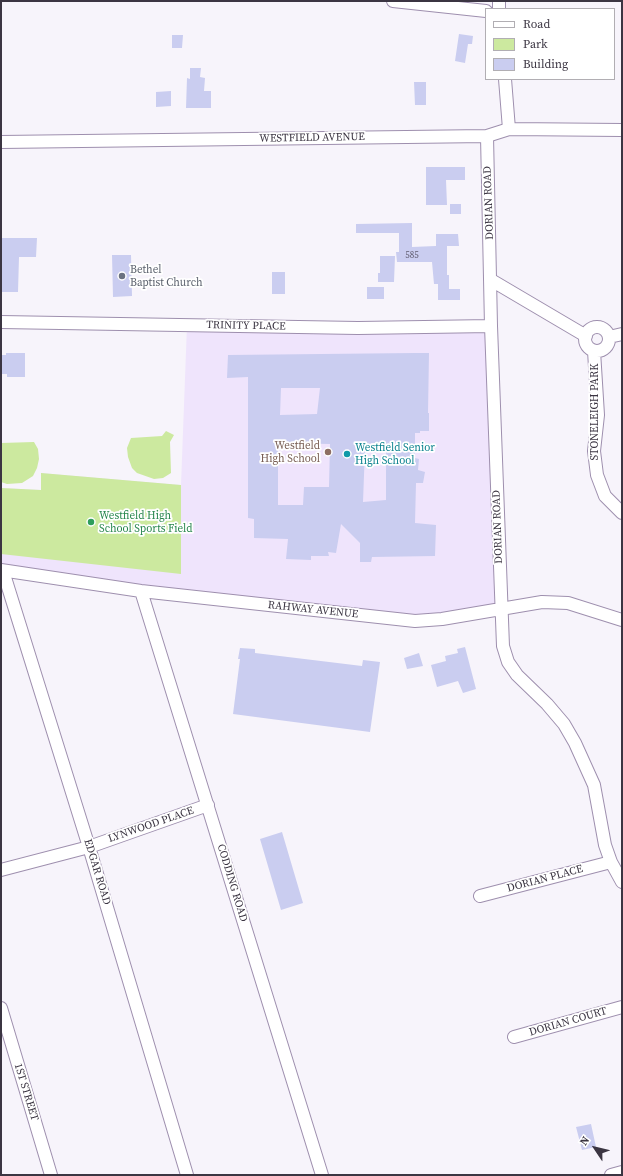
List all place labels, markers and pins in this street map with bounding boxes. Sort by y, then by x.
place label: Bethel Baptist Church [130,263,203,289]
marker: Bethel Baptist Church [117,271,127,281]
place label: Westfield High School [261,439,320,465]
place label: Westfield Senior High School [355,441,435,467]
marker: Westfield High School [323,447,333,457]
marker: Westfield Senior High School [342,449,352,459]
place label: Westfield High School Sports Field [99,509,193,535]
marker: Westfield High School Sports Field [86,517,96,527]

